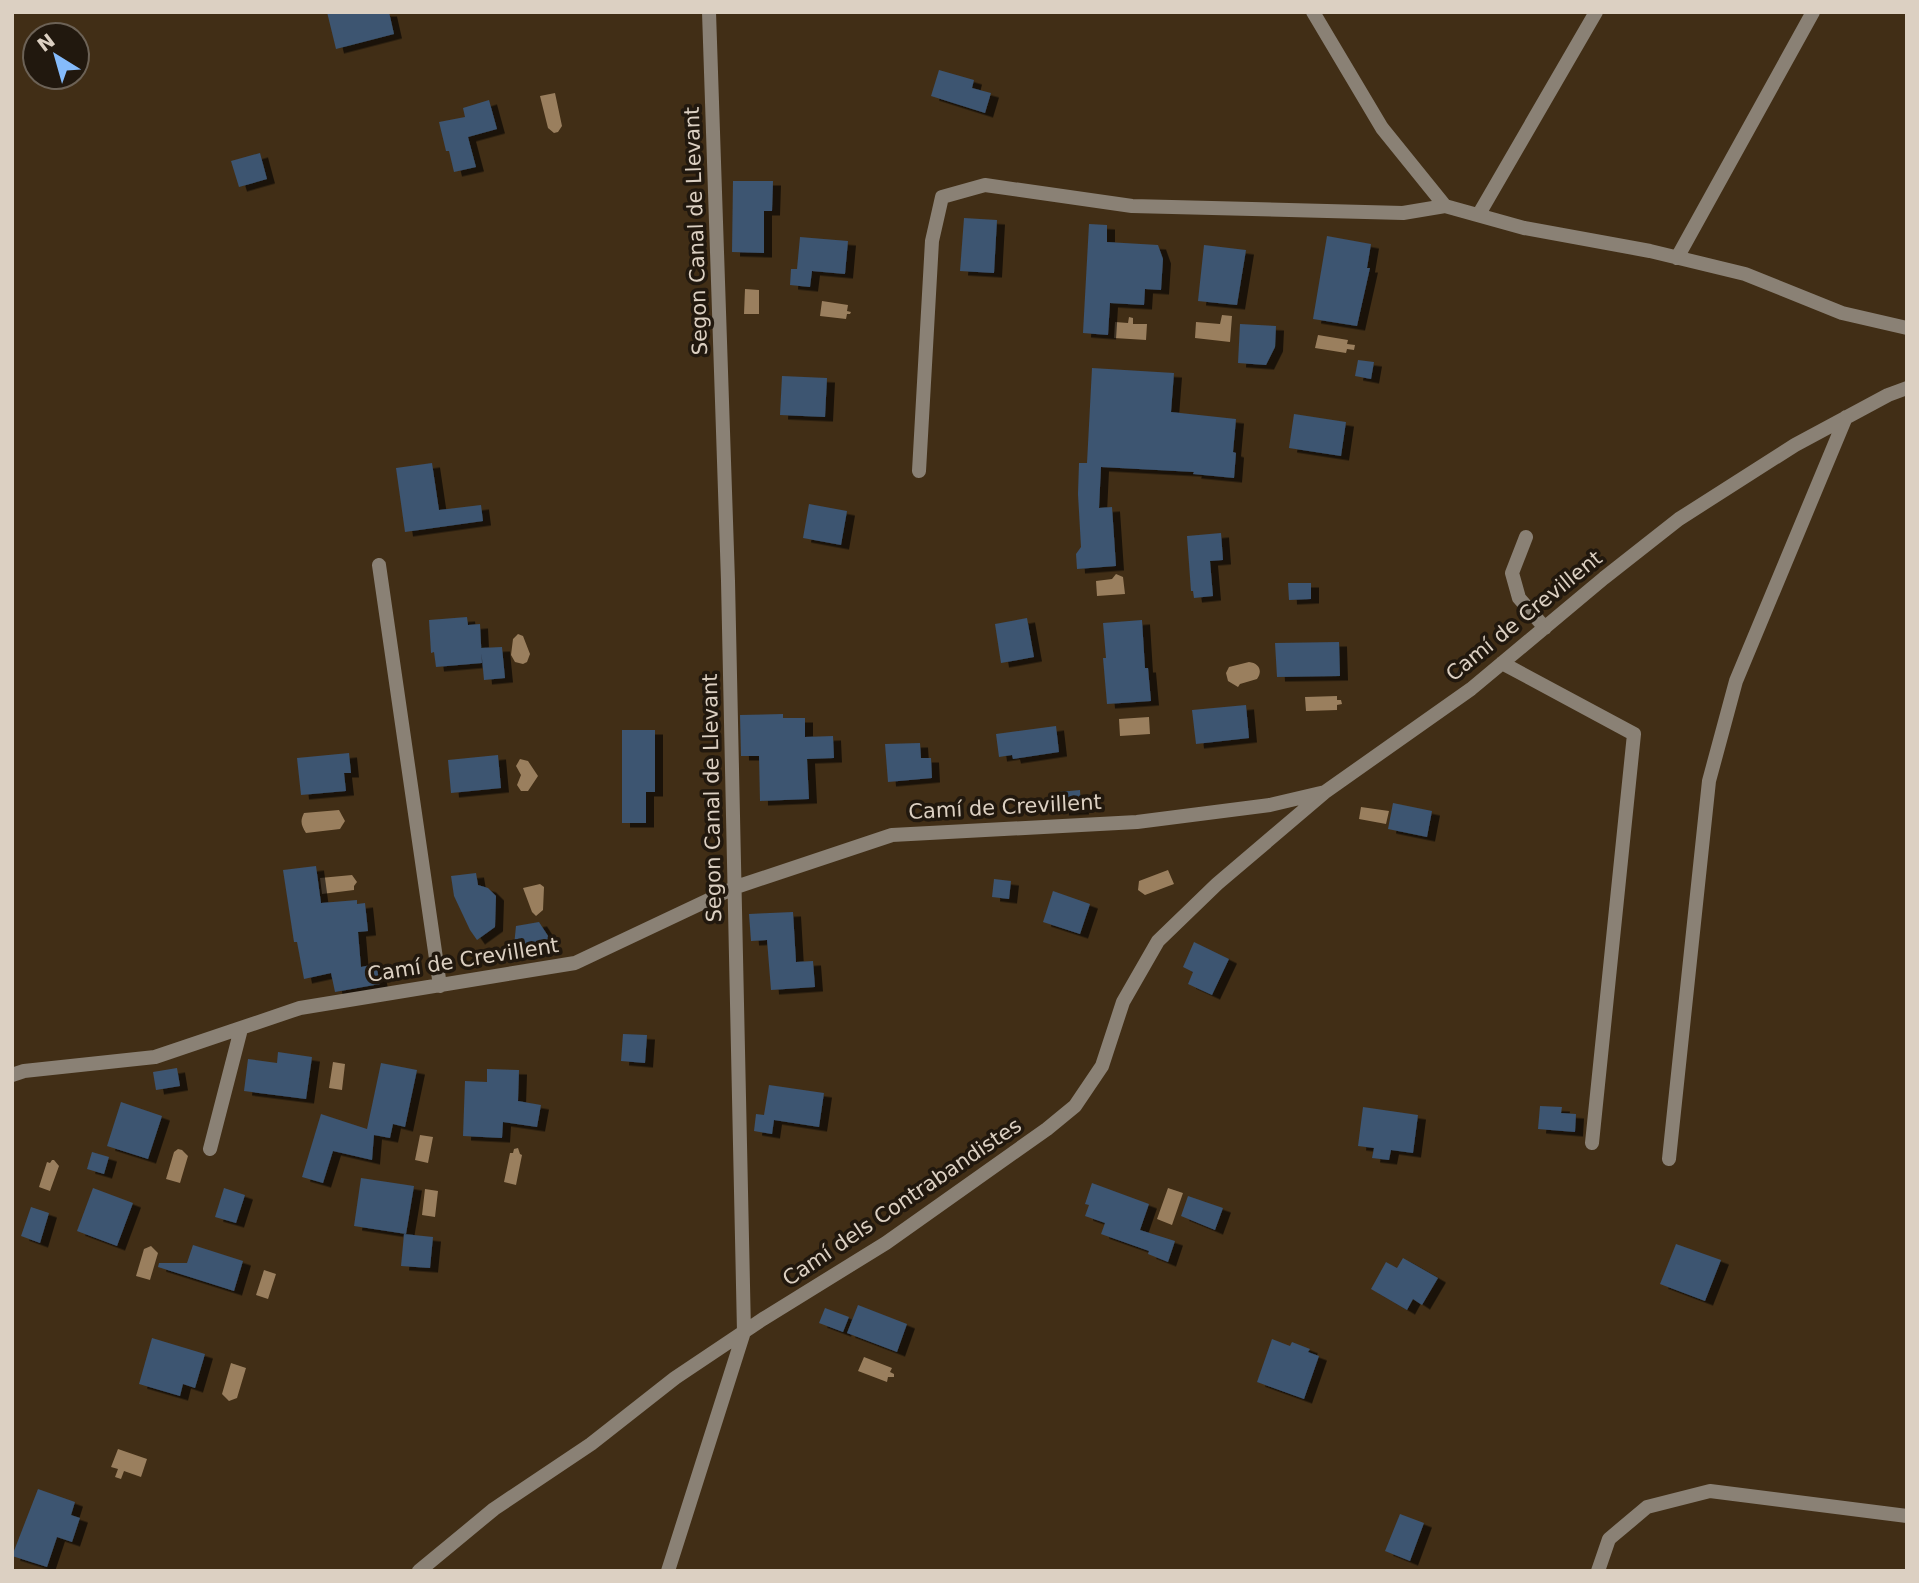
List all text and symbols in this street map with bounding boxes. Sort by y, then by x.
north arrow [21,21,91,91]
text: N [33,29,59,56]
street label: Segon Canal de Llevant [680,106,712,356]
street label: Camí de Crevillent [1441,546,1607,686]
street label: Segon Canal de Llevant [698,673,726,923]
street label: Camí de Crevillent [908,790,1102,824]
street label: Camí de Crevillent [366,933,560,987]
street label: Camí dels Contrabandistes [778,1113,1026,1291]

